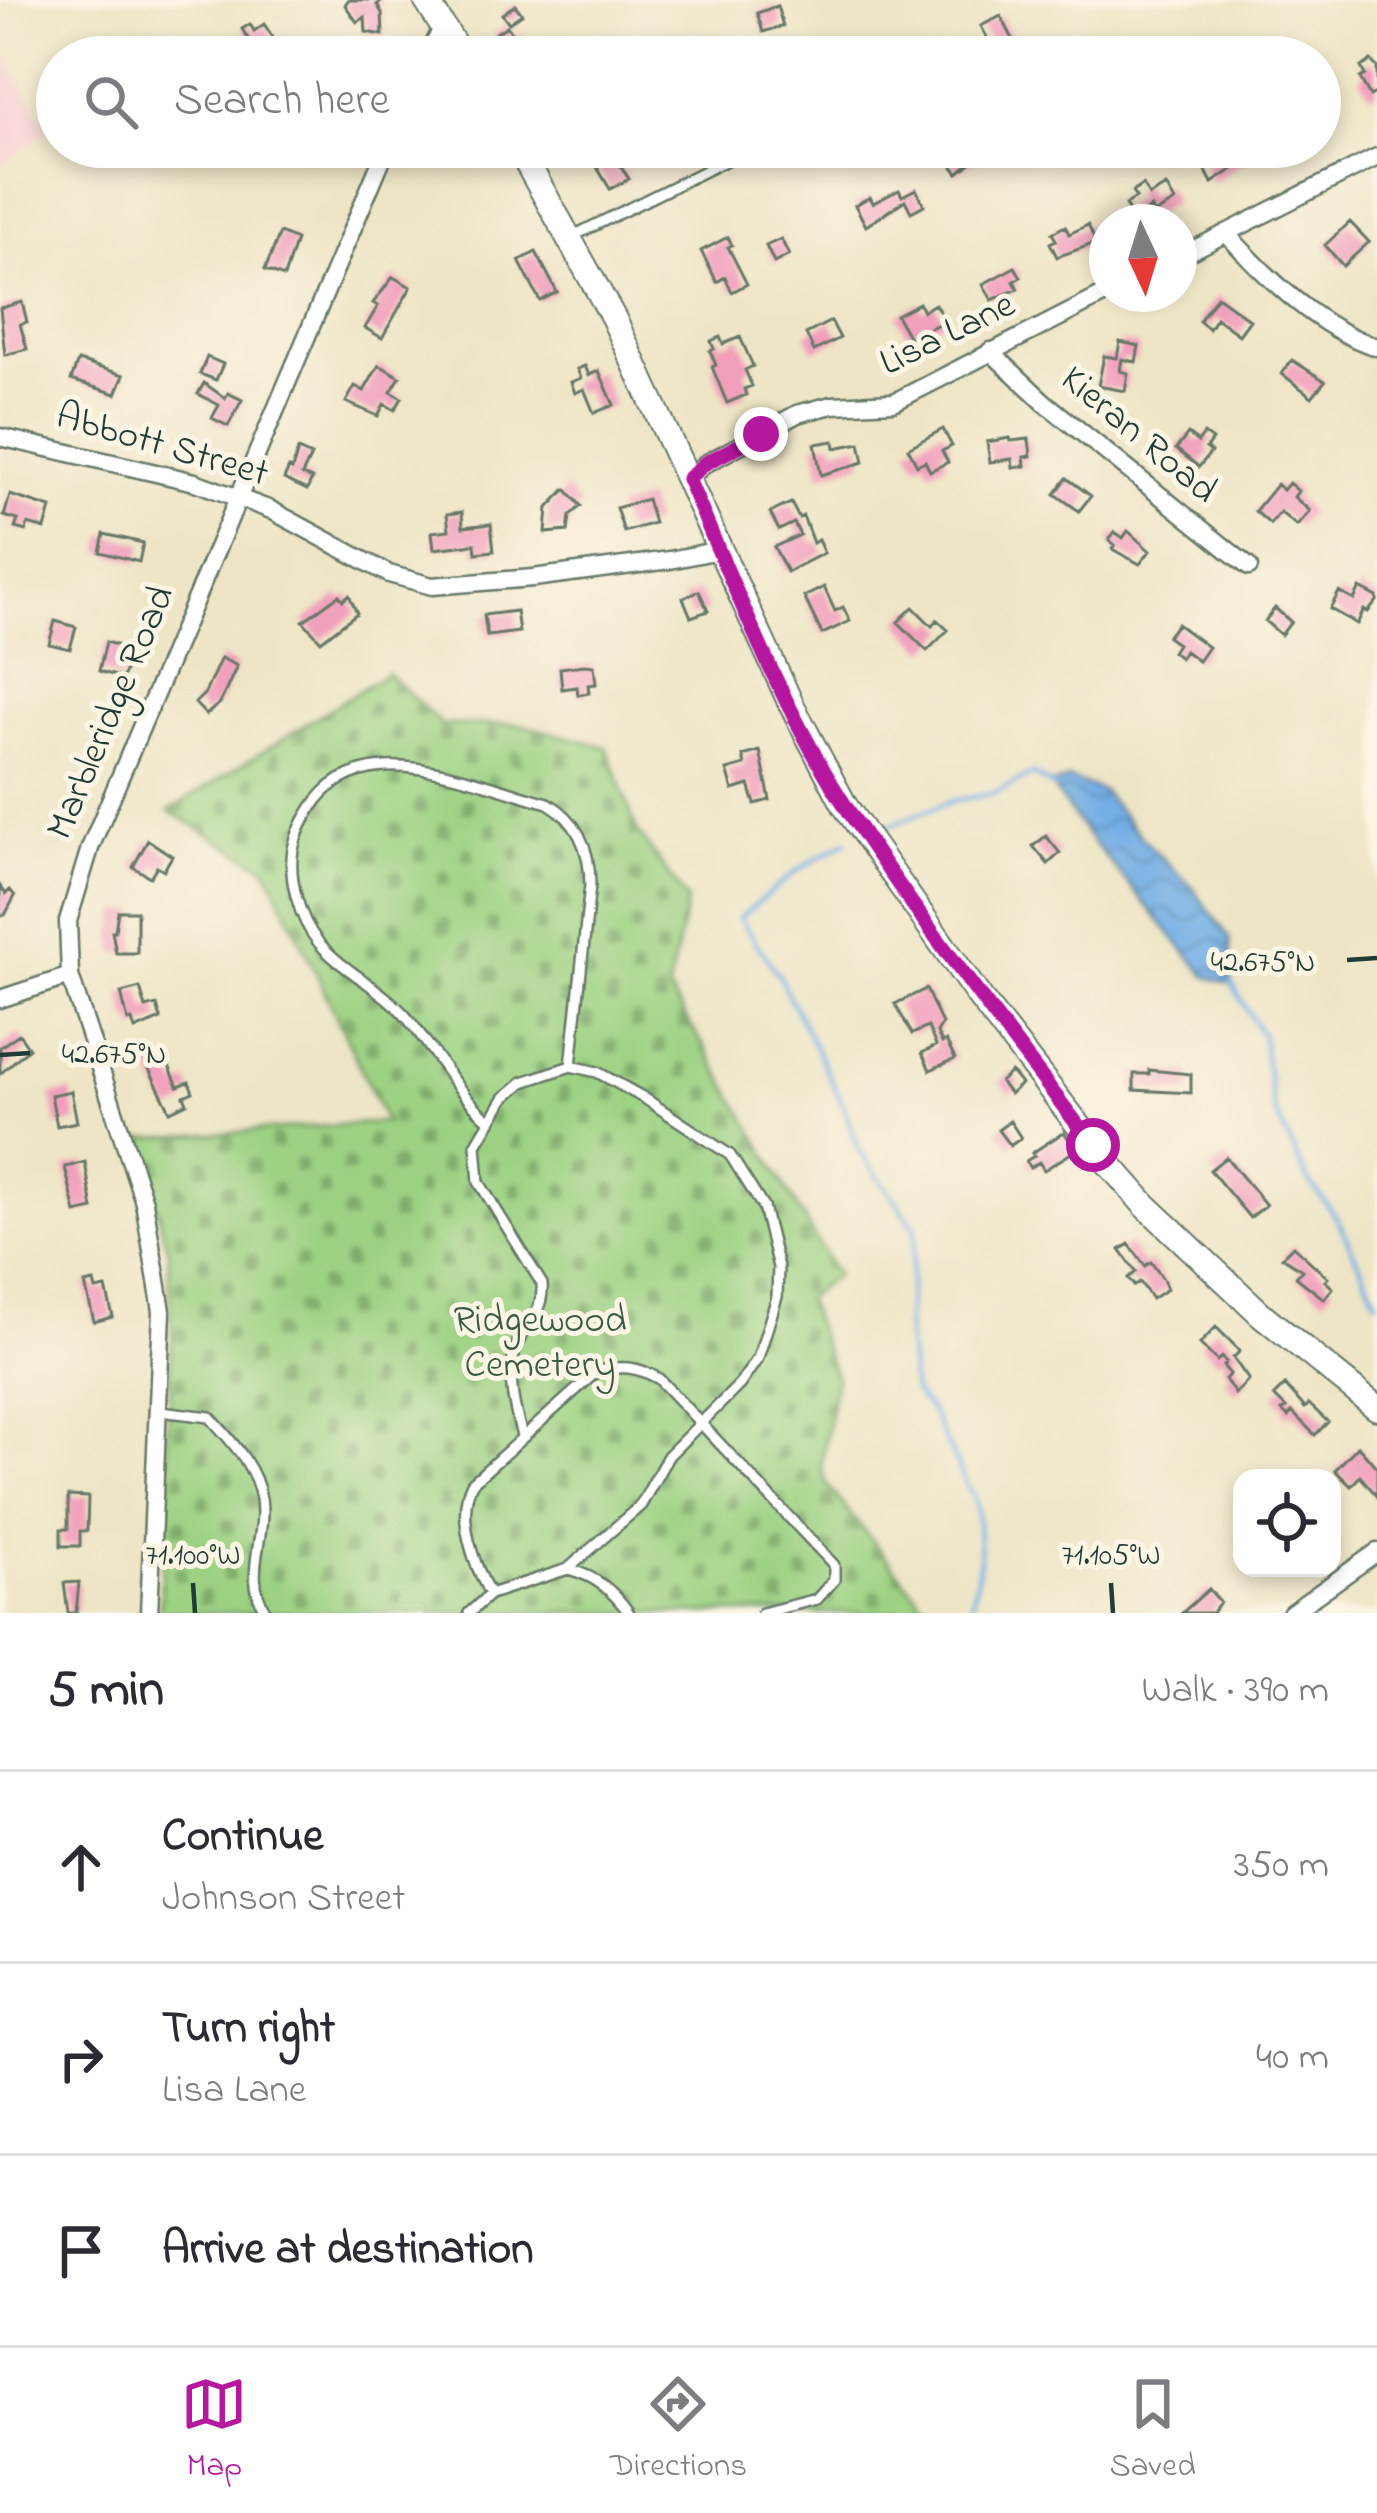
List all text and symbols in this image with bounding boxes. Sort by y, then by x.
search box [36,36,1341,168]
icon: search [78,69,144,135]
text: Search here [174,69,390,135]
north arrow [1089,204,1197,312]
street label: Lisa Lane [871,278,1026,392]
street label: Kieran Road [1047,353,1229,519]
street label: Abbott Street [49,388,275,504]
route end [734,407,788,461]
street label: Marbleridge Road [33,577,191,849]
text: 42.675°N [1211,942,1315,986]
text: 42.675°N [62,1034,166,1078]
route start [1066,1118,1120,1172]
park label: Ridgewood Cemetery [453,1293,627,1395]
map controls [1233,1469,1341,1577]
button: locate [1233,1469,1341,1577]
text: 71.100°W [146,1535,240,1579]
text: 71.105°W [1062,1535,1160,1579]
text: 5 min [48,1654,164,1729]
text: Walk · 390 m [1142,1663,1329,1720]
text: Continue [162,1805,323,1871]
icon: ahead [48,1834,114,1900]
text: 350 m [1234,1838,1329,1895]
text: Johnson Street [162,1871,405,1928]
text: Turn right [162,1997,335,2063]
icon: right [48,2026,114,2092]
text: 40 m [1256,2030,1329,2087]
text: Lisa Lane [162,2063,306,2120]
icon: arrive [48,2218,114,2284]
text: Arrive at destination [162,2218,533,2284]
tab: Map [181,2371,247,2491]
tab: Directions [610,2371,747,2491]
tab: Saved [1110,2371,1196,2491]

